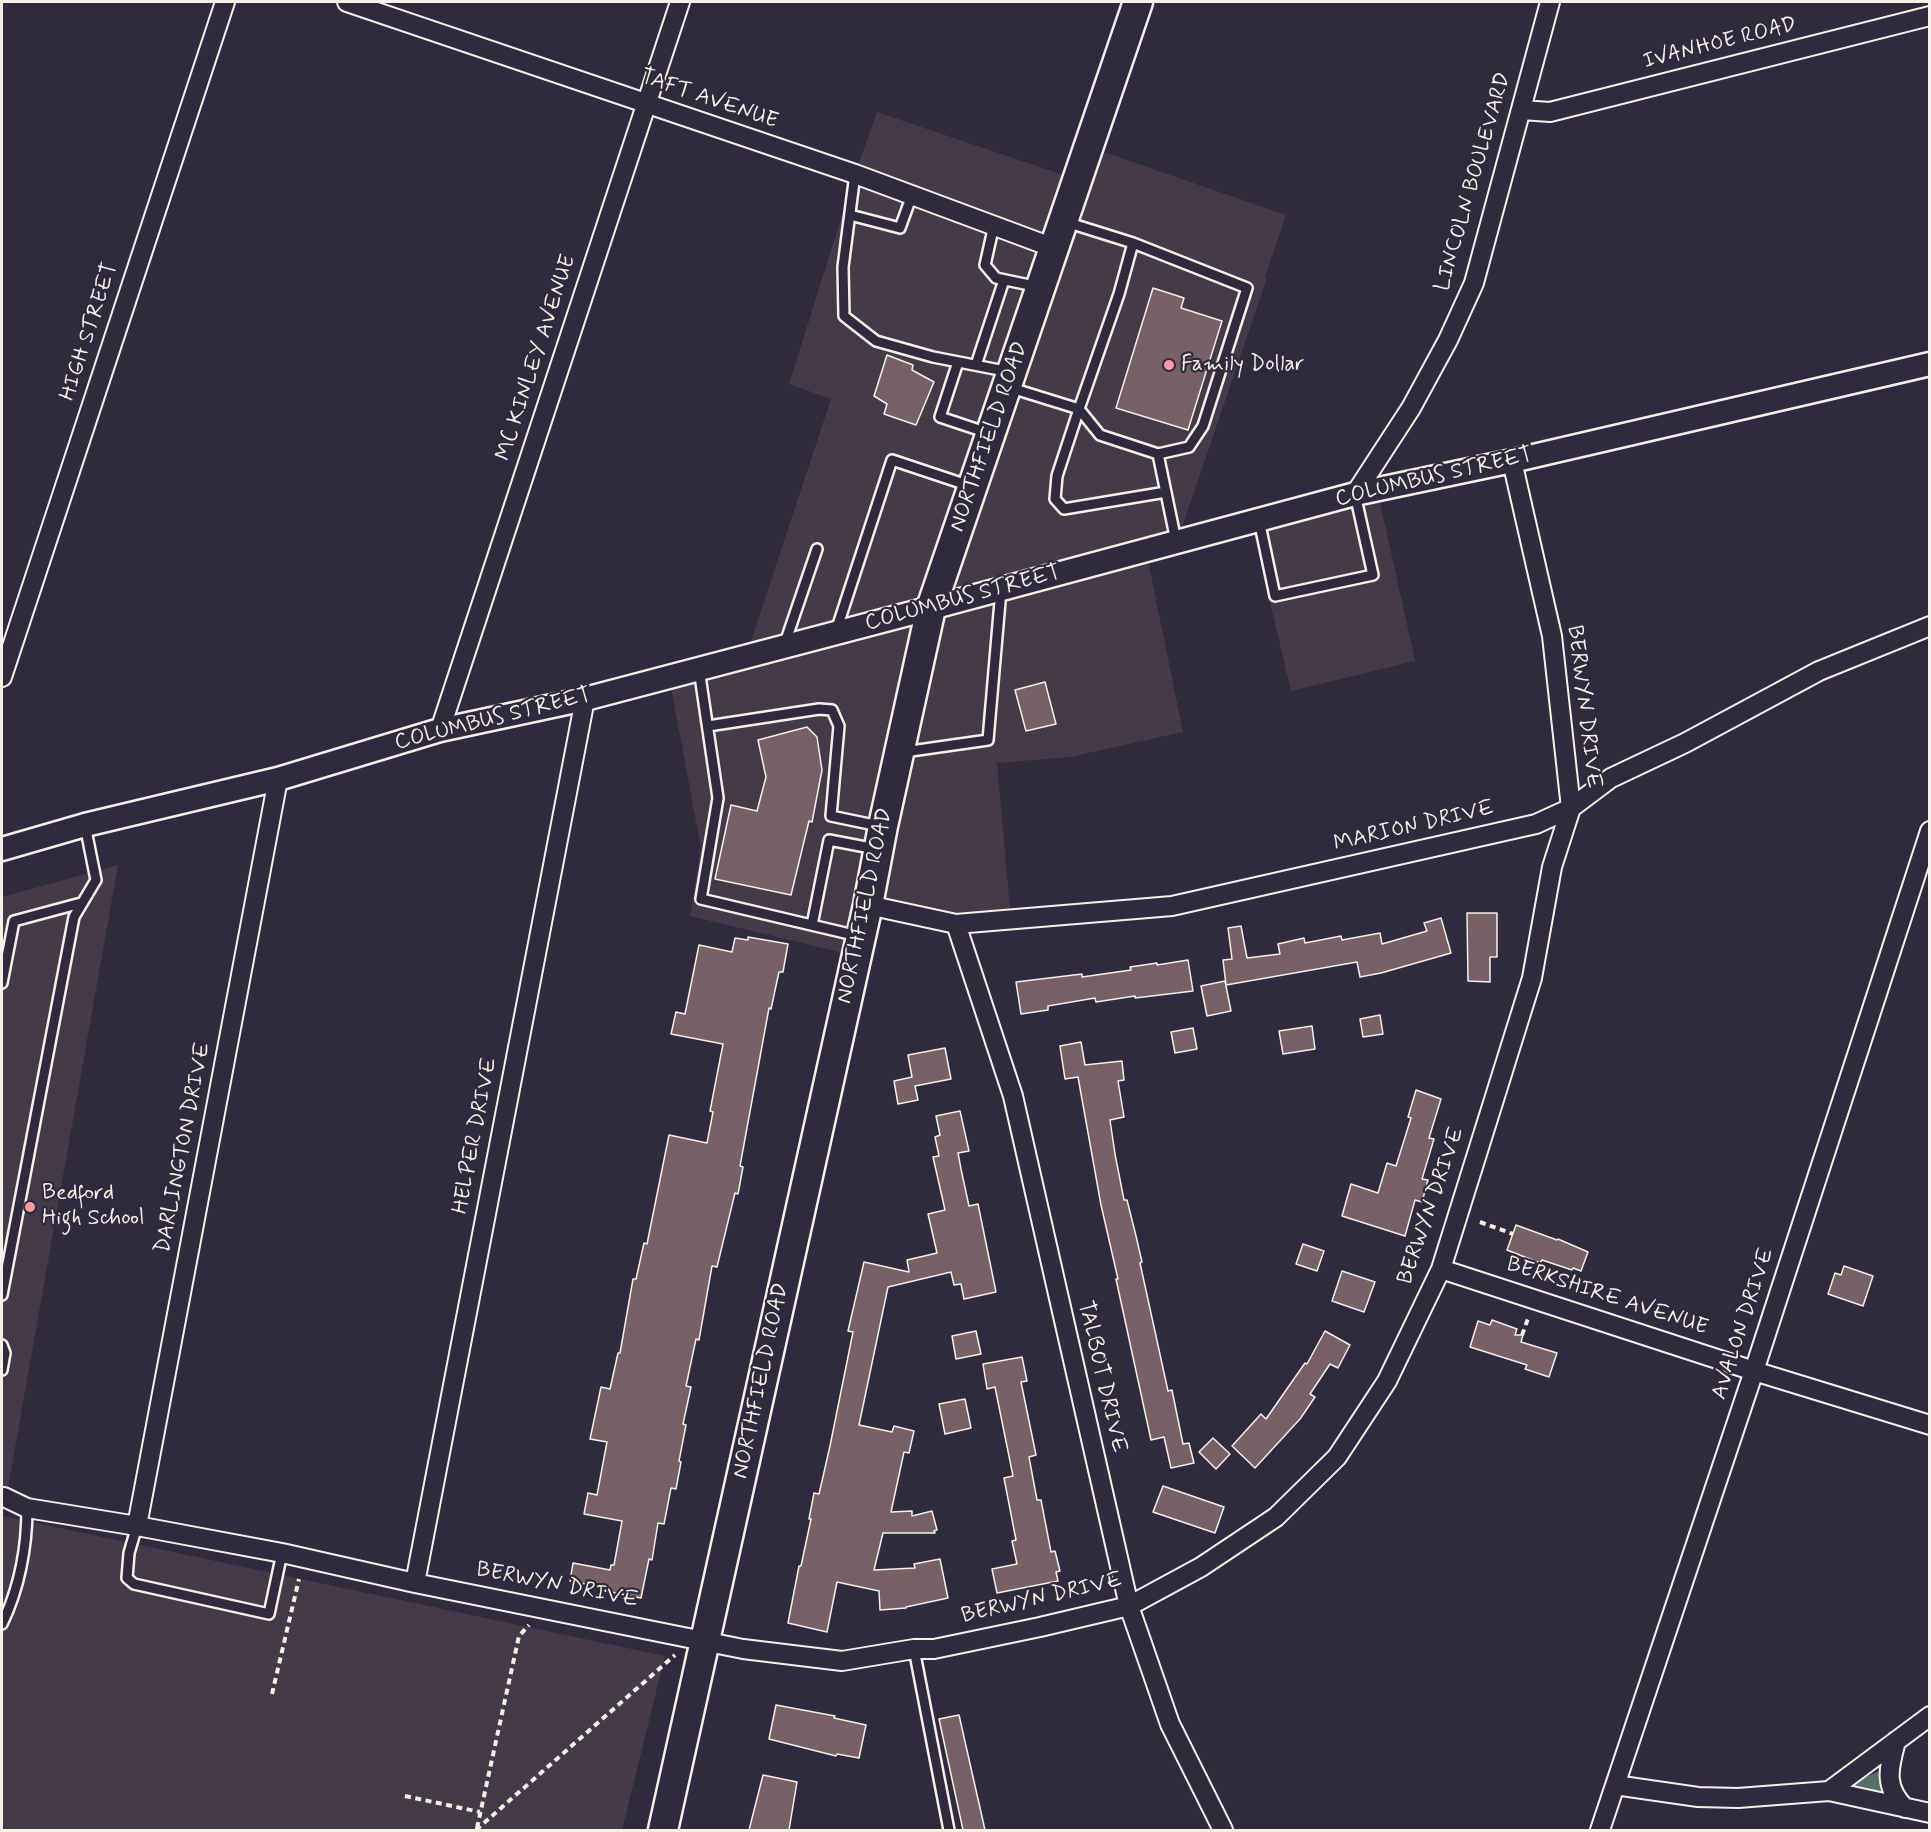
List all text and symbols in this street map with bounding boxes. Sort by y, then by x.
street label: IVANHOE ROAD [1641,12,1799,76]
street label: TAFT AVENUE [637,64,781,136]
street label: LINCOLN BOULEVARD [1430,70,1518,294]
street label: MC KINLEY AVENUE [491,252,583,464]
street label: HIGH STREET [55,260,125,404]
street label: NORTHFIELD ROAD [945,339,1035,535]
place label: Family Dollar [1181,352,1304,378]
marker: Family Dollar [1162,358,1176,372]
street label: COLUMBUS STREET [1333,442,1535,514]
street label: COLUMBUS STREET [862,560,1064,638]
street label: BERWYN DRIVE [1560,624,1606,790]
street label: COLUMBUS STREET [392,683,594,757]
street label: MARION DRIVE [1331,796,1497,858]
street label: NORTHFIELD ROAD [832,806,900,1006]
street label: DARLINGTON DRIVE [151,1040,217,1256]
street label: HELPER DRIVE [448,1056,504,1216]
street label: BERWYN DRIVE [1393,1124,1471,1288]
place label: Bedford High School [42,1181,145,1232]
marker: Bedford High School [23,1200,37,1214]
street label: AVALON DRIVE [1707,1245,1781,1403]
street label: BERKSHIRE AVENUE [1503,1252,1711,1342]
street label: NORTHFIELD ROAD [728,1281,796,1481]
street label: TALBOT DRIVE [1071,1298,1131,1456]
street label: BERWYN DRIVE [474,1557,640,1615]
street label: BERWYN DRIVE [959,1568,1125,1630]

